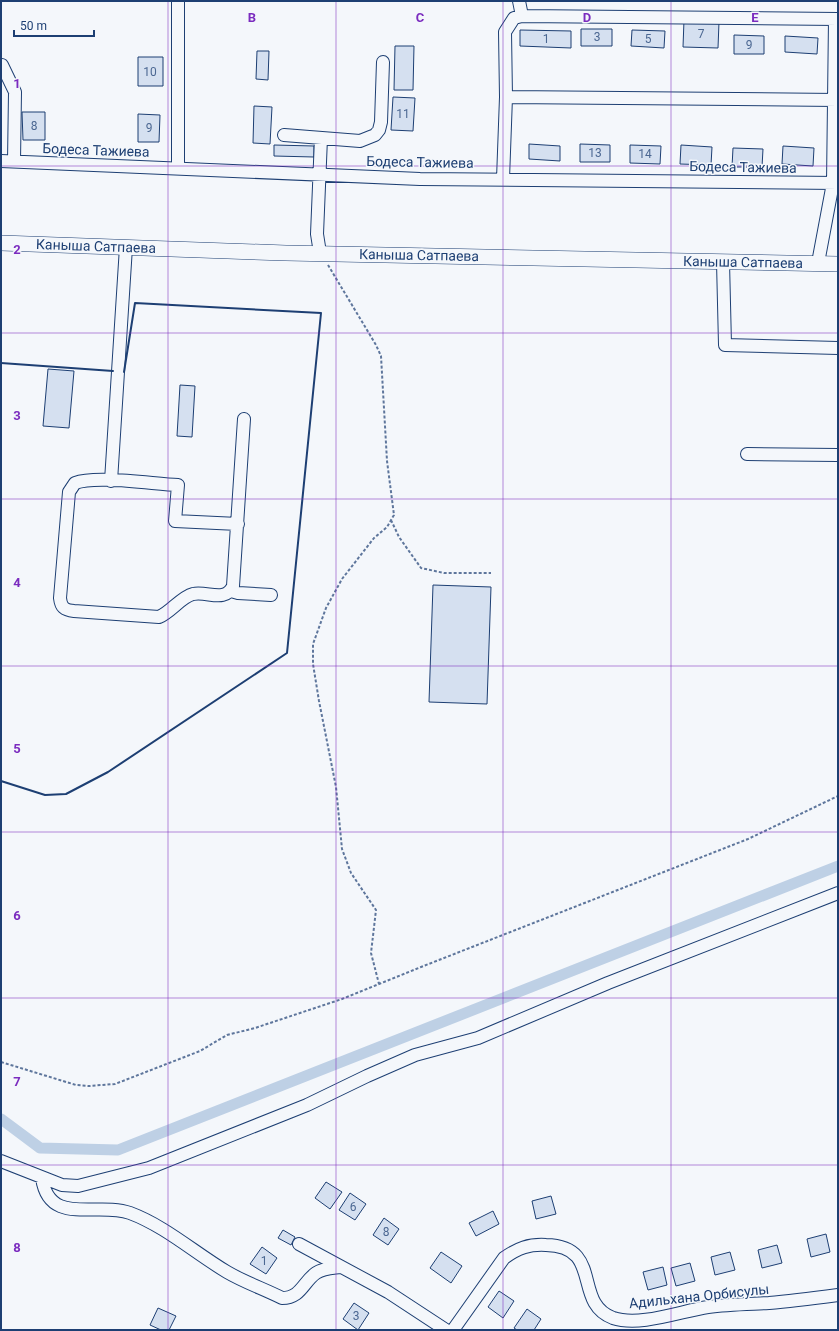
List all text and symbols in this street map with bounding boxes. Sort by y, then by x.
text: B [248,10,256,25]
text: C [416,10,425,25]
text: D [583,10,591,25]
text: E [751,10,759,25]
scale bar [14,12,94,38]
text: 50 m [20,19,47,33]
house number: 7 [698,27,705,41]
house number: 3 [594,30,600,44]
house number: 1 [543,32,549,46]
house number: 5 [645,32,652,46]
house number: 9 [746,38,752,52]
house number: 10 [143,65,157,79]
text: 1 [13,76,21,91]
house number: 11 [396,107,410,121]
house number: 8 [31,119,38,133]
house number: 9 [146,121,152,135]
street label: Бодеса Тажиева [42,140,150,160]
house number: 13 [588,146,602,160]
house number: 14 [638,147,652,161]
street label: Бодеса Тажиева [366,153,474,171]
street label: Бодеса Тажиева [689,158,797,176]
street label: Каныша Сатпаева [36,236,156,256]
text: 2 [13,242,21,257]
street label: Каныша Сатпаева [359,246,479,264]
street label: Каныша Сатпаева [683,253,803,271]
text: 3 [13,408,21,423]
text: 4 [13,575,21,590]
text: 5 [13,741,21,756]
text: 6 [13,908,21,923]
text: 7 [13,1074,21,1089]
house number: 6 [350,1200,357,1214]
house number: 8 [383,1225,390,1239]
text: 8 [13,1240,21,1255]
house number: 1 [261,1254,267,1268]
street label: Адильхана Орбисулы [628,1281,770,1311]
house number: 3 [353,1309,359,1323]

